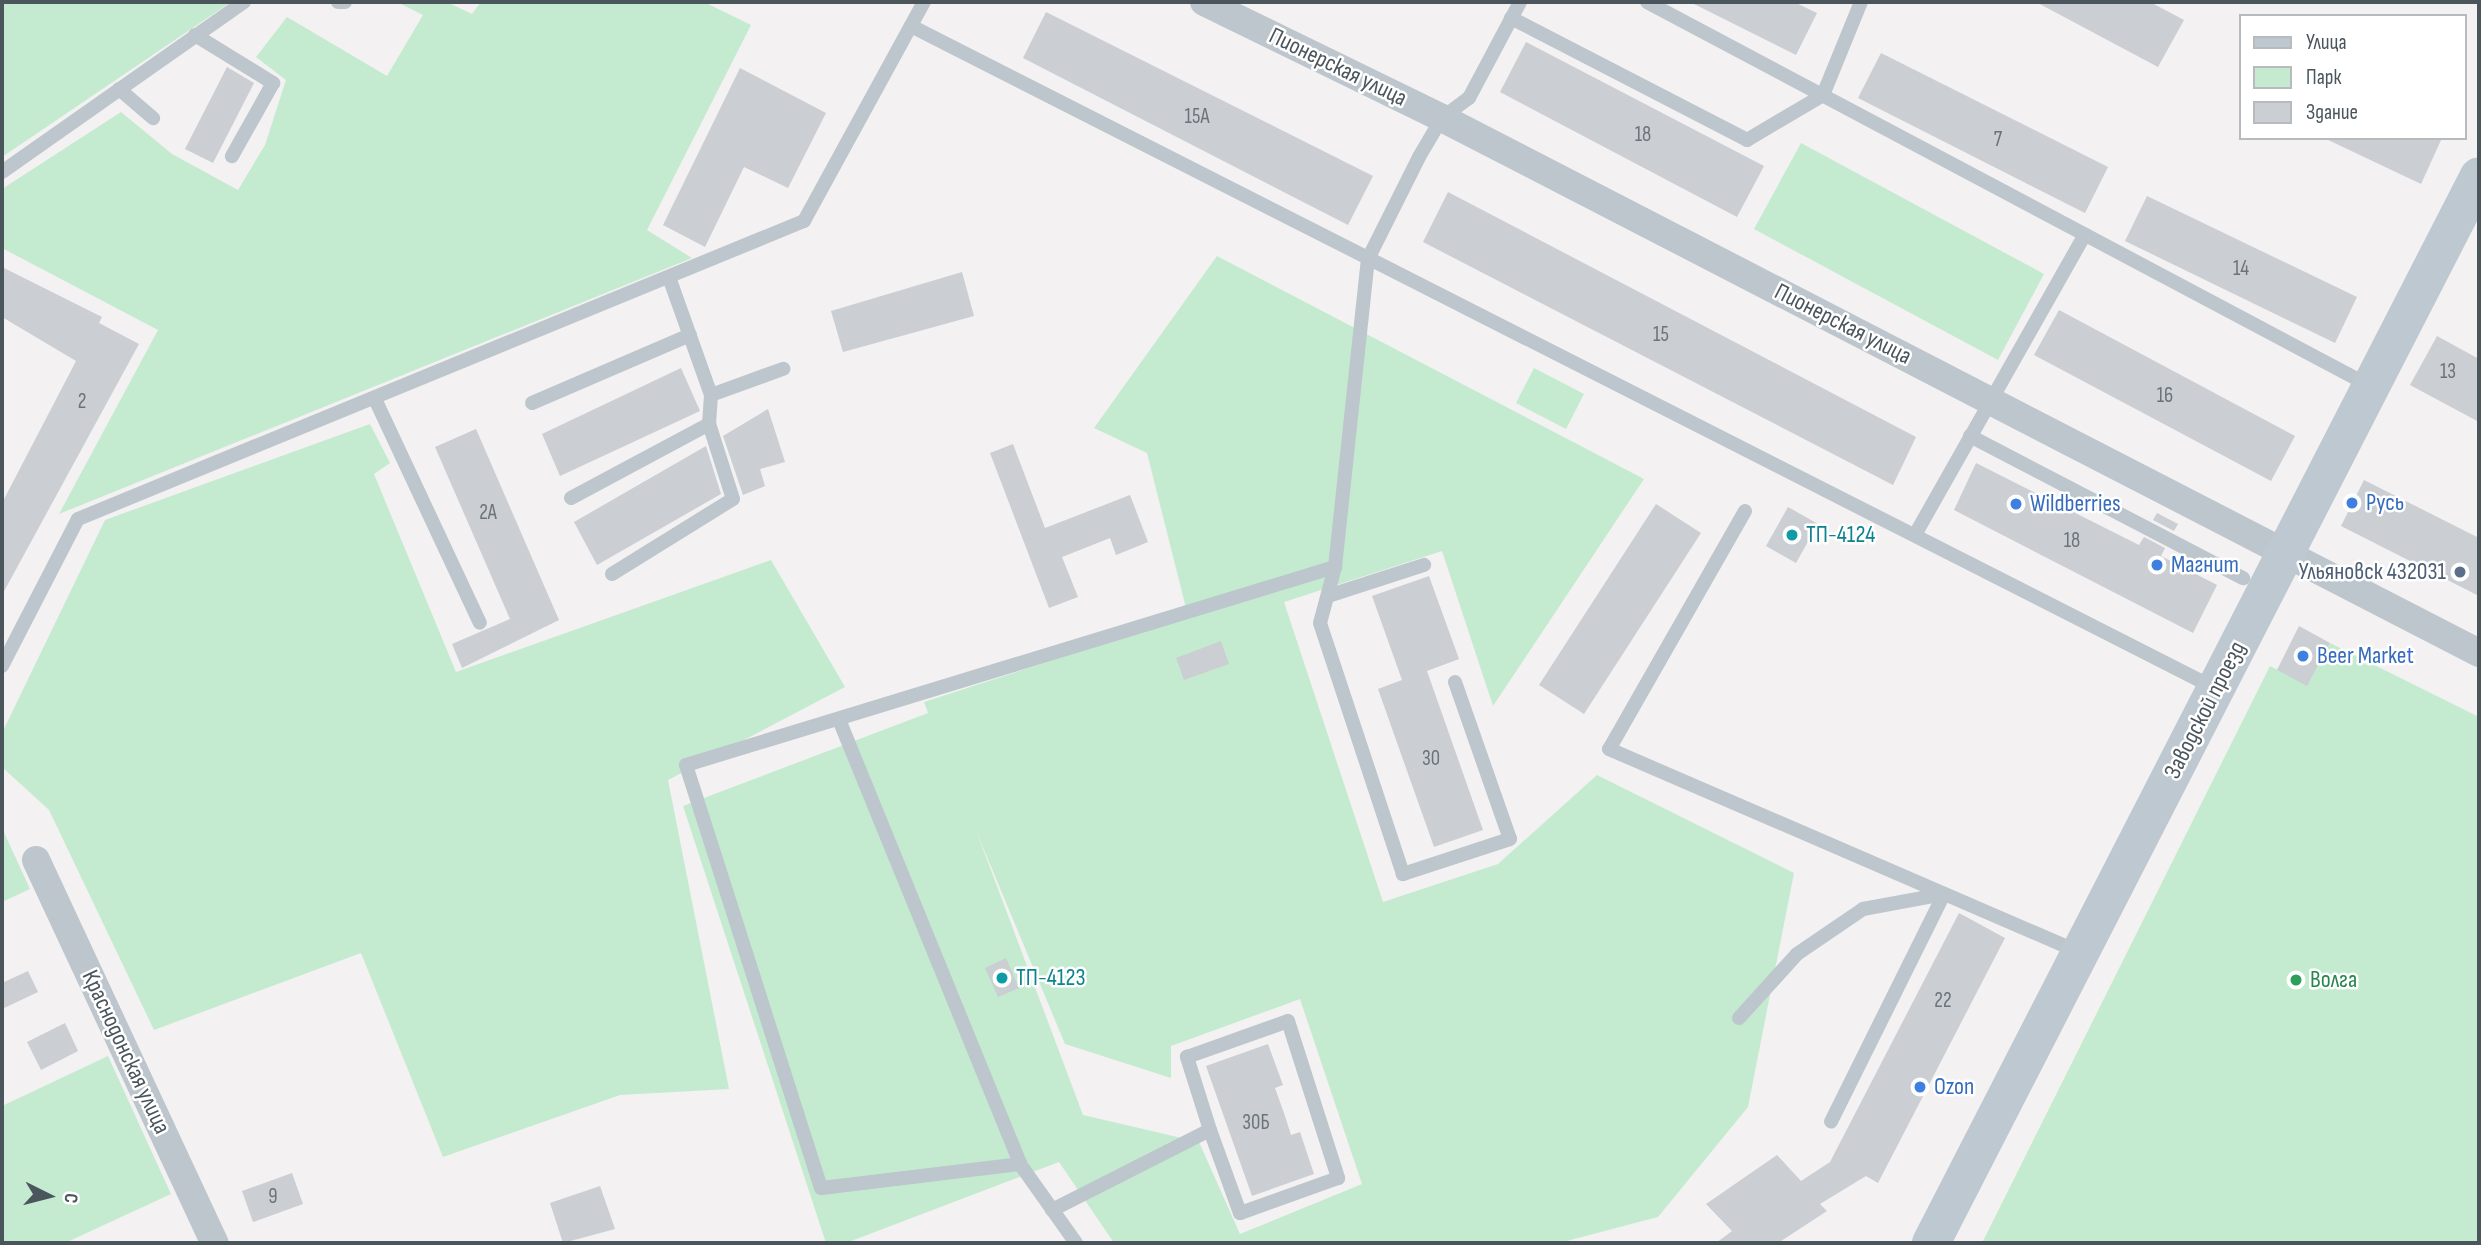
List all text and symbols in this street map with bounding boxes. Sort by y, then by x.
legend [2240,14,2467,140]
street label: Пионерская улица [1264,21,1412,113]
text: Улица [2306,30,2347,55]
text: Парк [2306,65,2341,90]
text: Здание [2306,100,2358,125]
house number: 15А [1185,104,1209,130]
house number: 18 [1635,122,1651,148]
house number: 7 [1994,127,2002,153]
house number: 14 [2233,256,2249,282]
street label: Пионерская улица [1770,277,1916,371]
house number: 15 [1653,322,1669,348]
house number: 13 [2440,359,2456,385]
house number: 16 [2157,383,2173,409]
house number: 2 [78,389,86,415]
place label: Русь [2366,489,2404,517]
place label: Wildberries [2030,490,2121,518]
marker: Русь [2344,495,2360,511]
marker: Wildberries [2008,496,2024,512]
house number: 2А [479,500,497,526]
place label: ТП-4124 [1806,521,1875,549]
marker: ТП-4124 [1784,527,1800,543]
house number: 18 [2064,528,2080,554]
place label: Магнит [2171,551,2239,579]
marker: Магнит [2149,557,2165,573]
place label: Ульяновск 432031 [2299,558,2446,586]
marker: Ульяновск 432031 [2452,564,2468,580]
street label: Заводской проезд [2158,636,2252,784]
place label: Beer Market [2317,642,2414,670]
marker: Beer Market [2295,648,2311,664]
house number: 30 [1422,746,1440,772]
place label: ТП-4123 [1016,964,1086,992]
street label: Краснодонская улица [76,966,176,1138]
place label: Волга [2310,966,2357,994]
marker: ТП-4123 [994,970,1010,986]
marker: Волга [2288,972,2304,988]
house number: 22 [1934,988,1952,1014]
place label: Ozon [1934,1073,1974,1101]
marker: Ozon [1912,1079,1928,1095]
house number: 30Б [1242,1110,1270,1136]
north arrow [14,1161,84,1231]
house number: 9 [268,1184,278,1210]
text: С [58,1192,82,1204]

